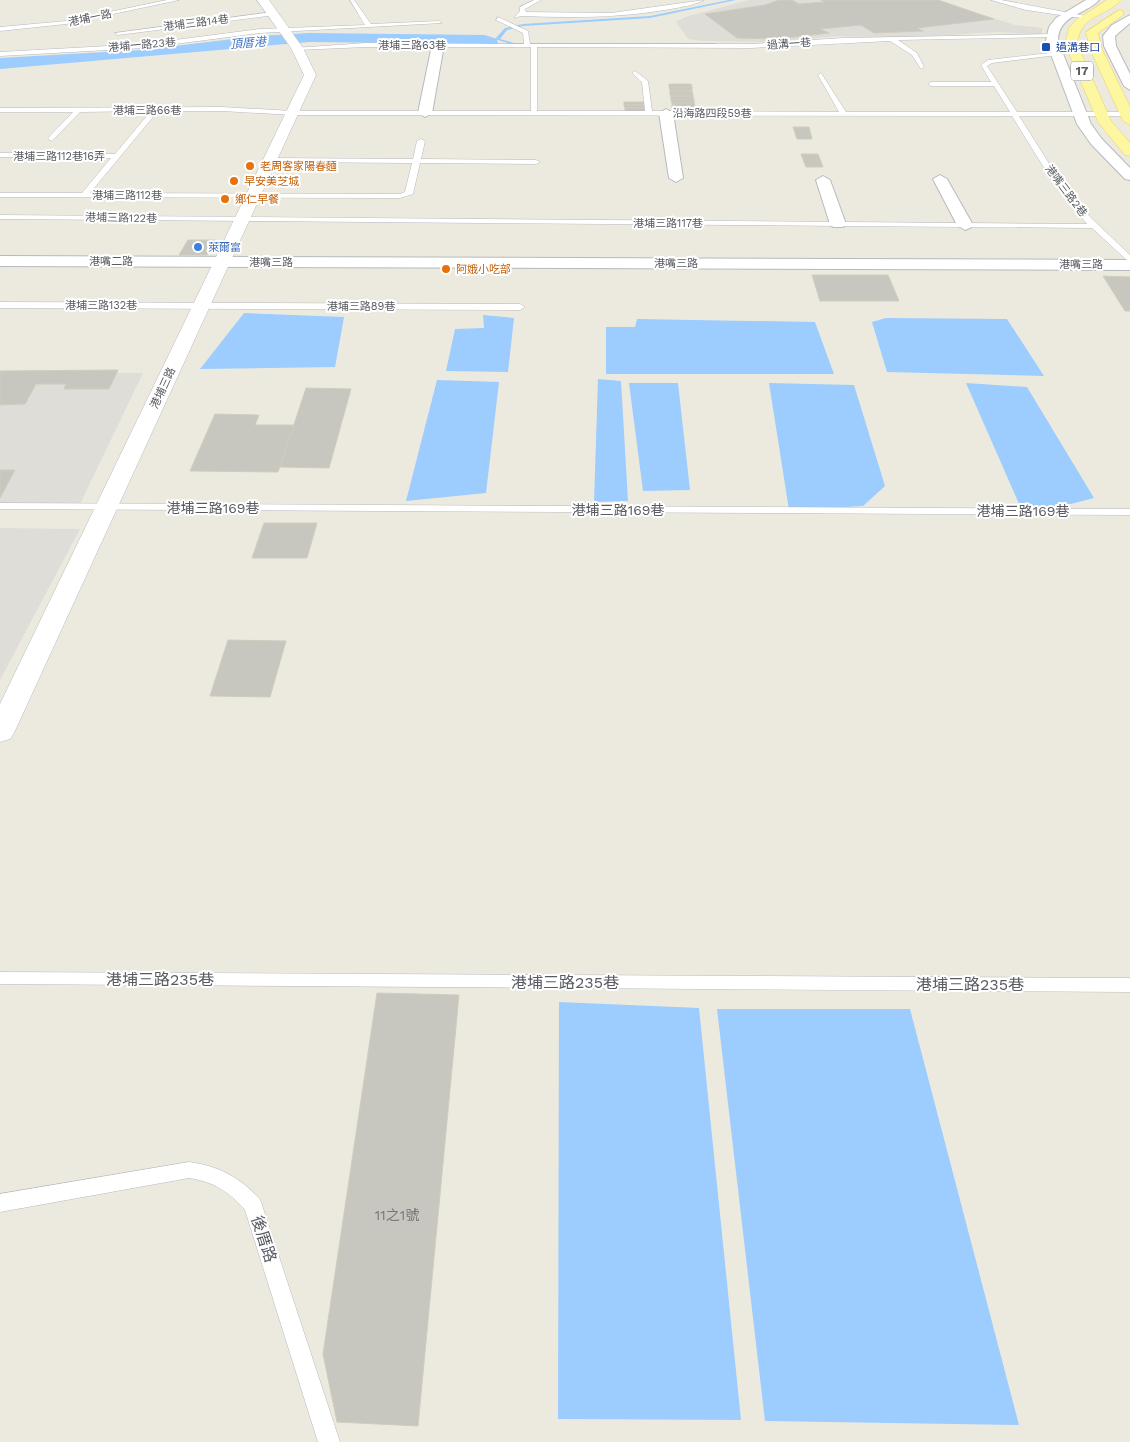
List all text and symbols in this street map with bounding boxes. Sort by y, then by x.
street label: 港埔一路 [67,7,113,29]
street label: 港埔三路14巷 [162,13,230,33]
water label: 頂厝港 [229,34,269,52]
street label: 港埔一路23巷 [108,36,176,54]
street label: 過溝一巷 [767,36,811,52]
street label: 港埔三路63巷 [378,39,446,52]
marker: 過溝巷口 [1040,41,1052,53]
place label: 過溝巷口 [1056,41,1100,54]
road number: 17 [1071,61,1093,80]
street label: 港埔三路66巷 [113,104,181,117]
street label: 沿海路四段59巷 [672,107,752,120]
street label: 港埔三路112巷16弄 [13,150,105,163]
marker: 老周客家陽春麵 [244,160,256,172]
place label: 老周客家陽春麵 [260,160,337,173]
street label: 港嘴三路2巷 [1042,163,1090,219]
marker: 早安美芝城 [228,175,240,187]
place label: 早安美芝城 [244,175,299,188]
street label: 港埔三路112巷 [92,189,162,202]
marker: 鄉仁早餐 [219,193,231,205]
place label: 鄉仁早餐 [235,193,279,206]
street label: 港埔三路122巷 [85,211,157,225]
street label: 港埔三路117巷 [633,217,703,230]
marker: 萊爾富 [192,241,204,253]
place label: 萊爾富 [208,241,241,254]
street label: 港嘴二路 [89,255,133,268]
street label: 港嘴三路 [249,256,293,269]
street label: 港嘴三路 [654,257,698,270]
street label: 港嘴三路 [1059,258,1103,271]
marker: 阿娥小吃部 [440,263,452,275]
place label: 阿娥小吃部 [456,263,511,276]
street label: 港埔三路132巷 [65,299,137,312]
street label: 港埔三路89巷 [327,300,395,313]
street label: 港埔三路 [148,365,178,411]
street label: 港埔三路169巷 [167,500,259,516]
street label: 港埔三路169巷 [572,502,664,518]
street label: 港埔三路169巷 [977,503,1069,519]
street label: 港埔三路235巷 [106,970,214,989]
street label: 港埔三路235巷 [511,973,619,992]
street label: 港埔三路235巷 [916,975,1024,994]
house number: 11之1號 [375,1207,419,1223]
street label: 後厝路 [248,1213,280,1265]

